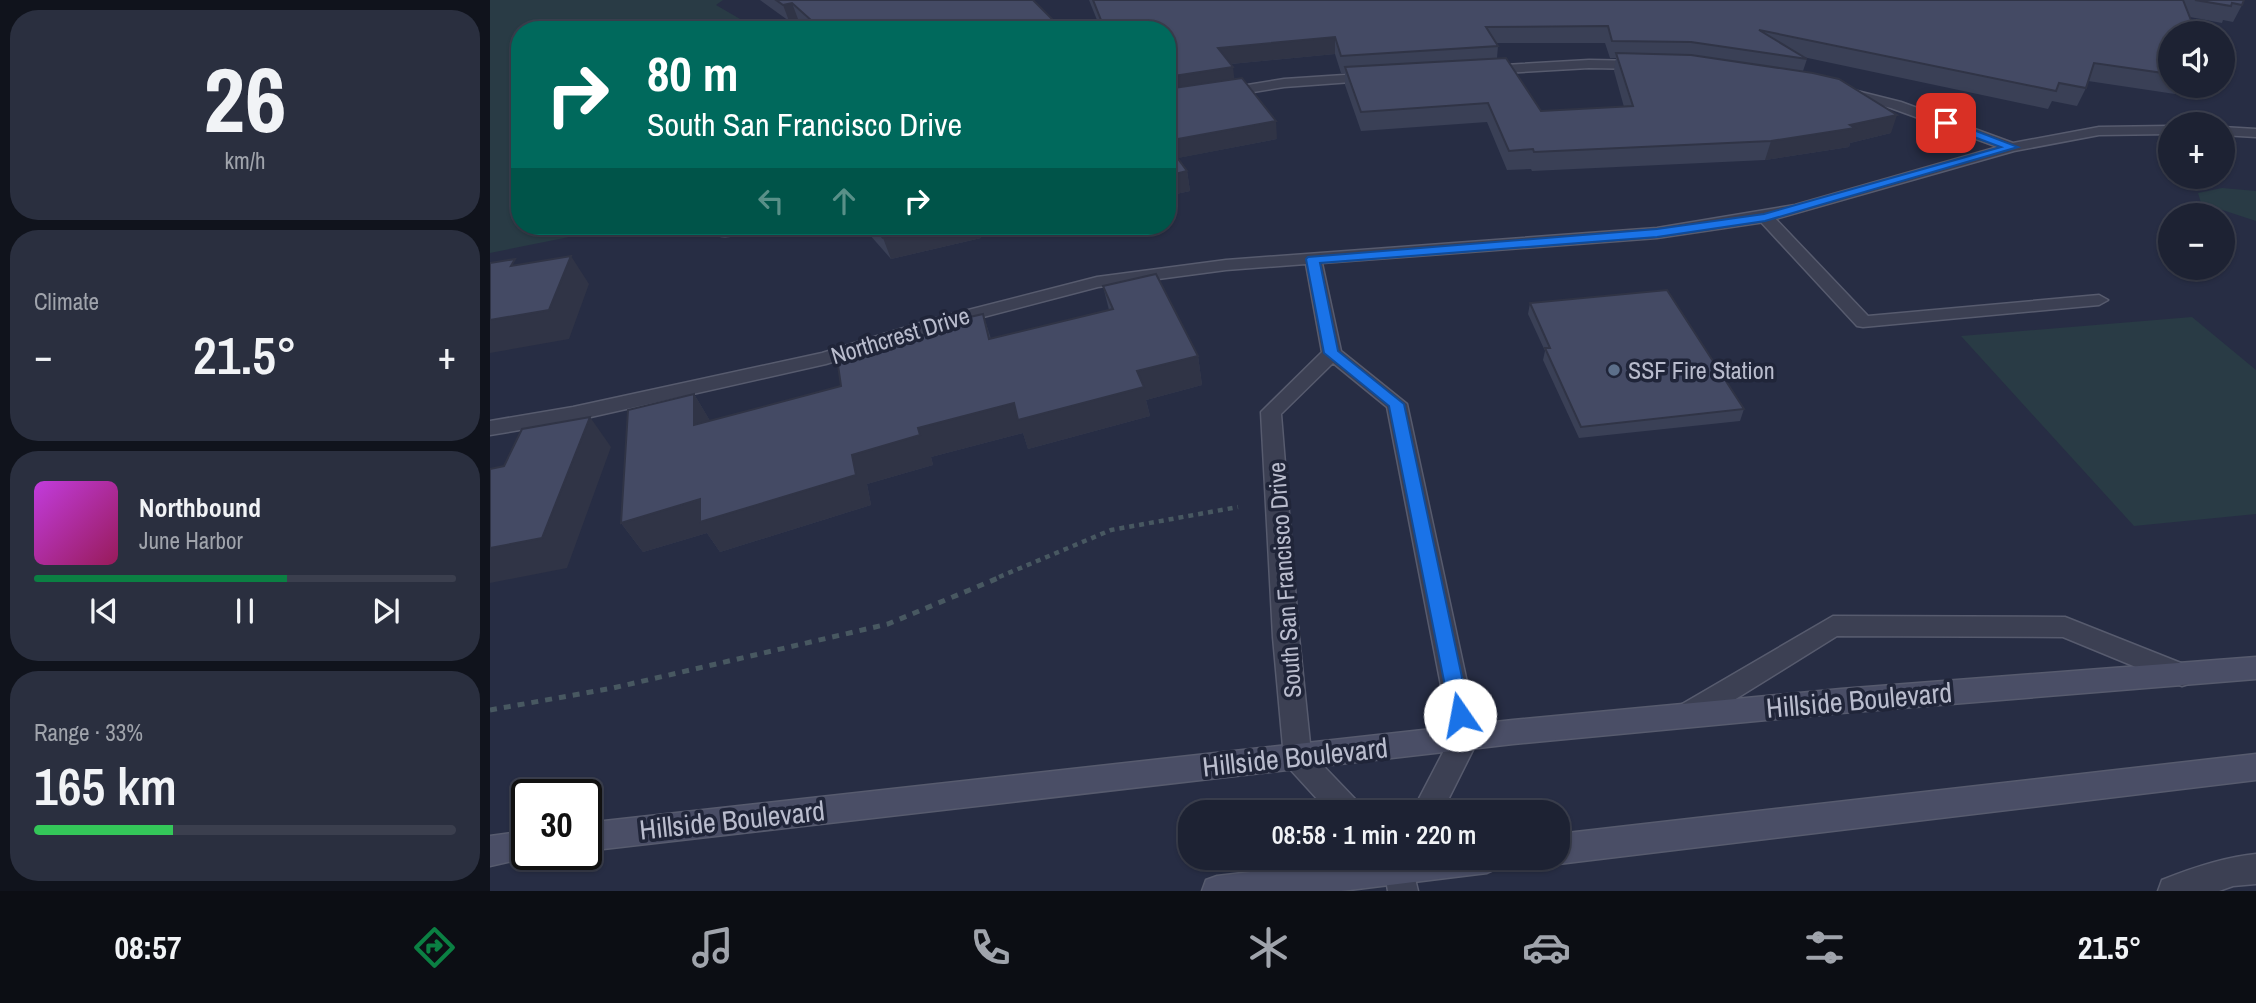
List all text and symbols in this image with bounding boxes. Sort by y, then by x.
map controls [2158,21,2235,280]
button: sound [2158,21,2235,98]
text: 26 [204,38,287,160]
text: 80 m [647,40,739,106]
icon: right [532,49,623,140]
pin [1916,93,1976,153]
text: South San Francisco Drive [647,103,962,146]
icon: arrive [1927,104,1965,142]
button: + [2158,112,2235,189]
text: km/h [225,145,265,176]
icon: left [752,182,790,220]
icon: ahead [825,182,863,220]
icon: right [898,182,936,220]
button: − [2158,203,2235,280]
text: Climate [34,286,99,317]
street label: Northcrest Drive [827,299,973,371]
text: 21.5° [193,320,297,390]
text: − [34,330,52,381]
text: + [438,330,456,381]
place label: SSF Fire Station [1628,354,1775,386]
marker: SSF Fire Station [1606,362,1622,378]
street label: South San Francisco Drive [1260,461,1308,699]
text: Northbound [139,490,261,525]
text: June Harbor [139,525,243,556]
icon: previous [85,592,123,630]
icon: pause [226,592,264,630]
icon: next [367,592,405,630]
street label: Hillside Boulevard [1765,673,1953,727]
position arrow [1423,678,1497,752]
text: Range · 33% [34,717,143,748]
street label: Hillside Boulevard [1200,728,1390,786]
text: 165 km [34,751,177,821]
speed limit sign: 30 [511,779,602,870]
street label: Hillside Boulevard [637,791,827,849]
text: 08:58 · 1 min · 220 m [1272,817,1476,852]
icon: directions [410,923,459,972]
icon: music [688,923,737,972]
icon: phone [966,923,1015,972]
icon: climate [1244,923,1293,972]
icon: car [1522,923,1571,972]
icon: filters [1800,923,1849,972]
text: 08:57 [114,926,182,969]
text: 21.5° [2078,926,2142,969]

